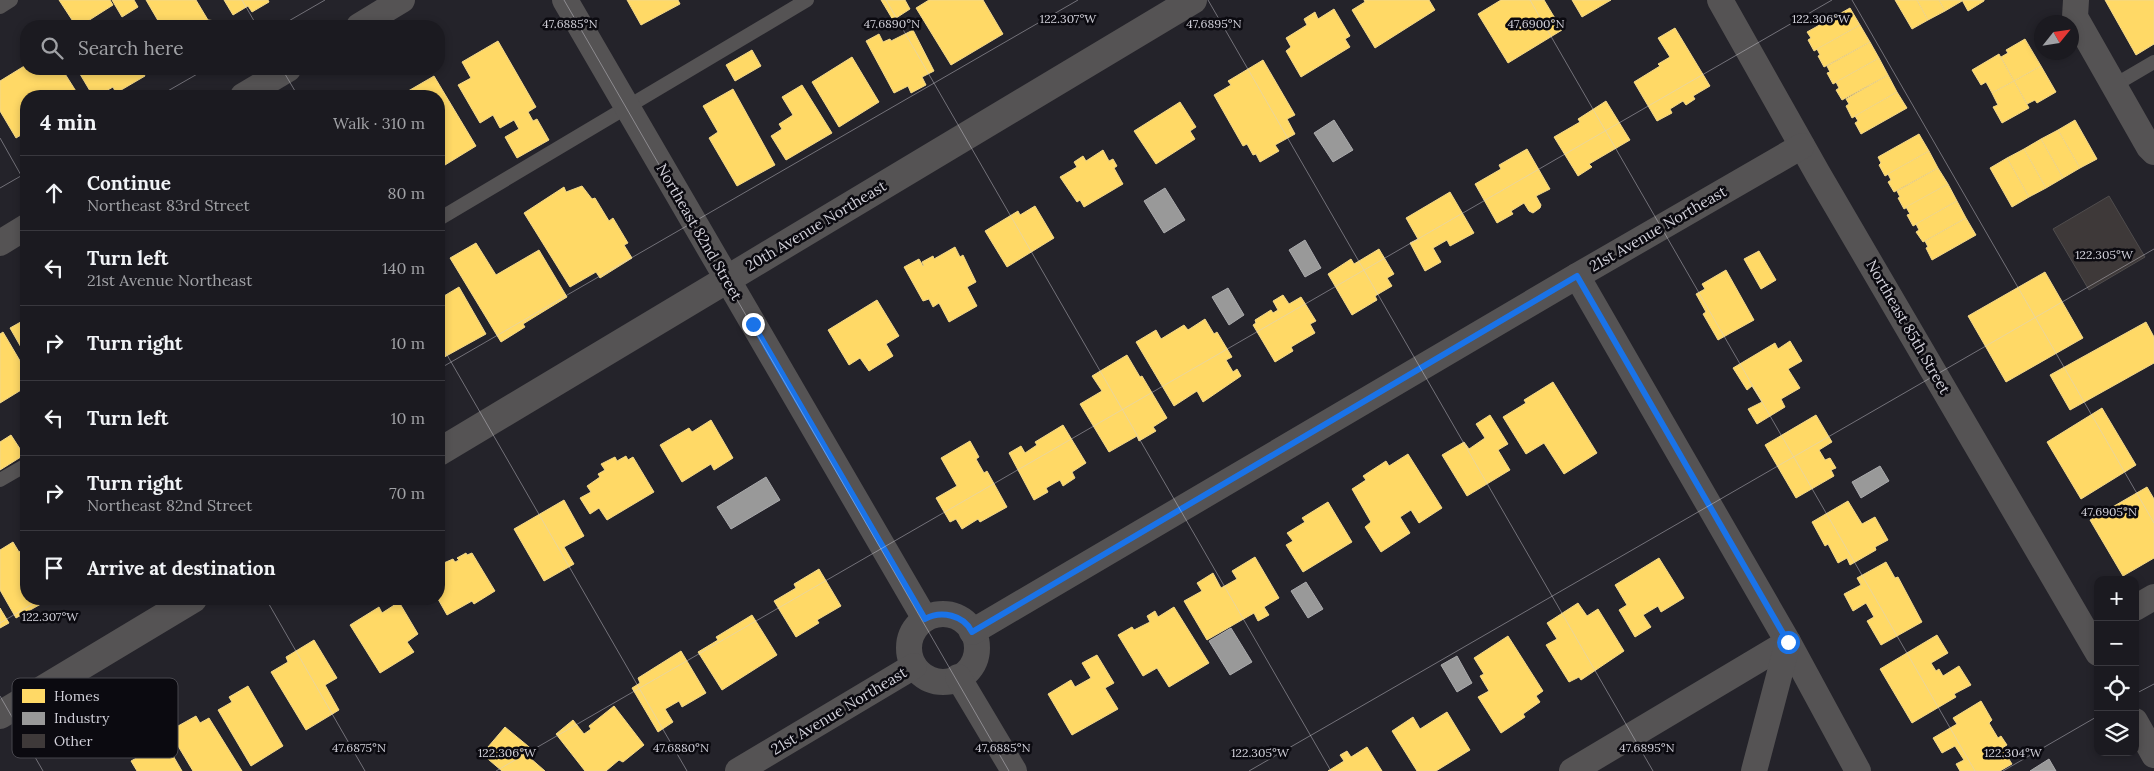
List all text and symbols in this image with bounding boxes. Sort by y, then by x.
text: 122.307°W [1040,11,1097,26]
text: 122.306°W [1792,11,1851,26]
north arrow [2034,15,2079,60]
text: 47.6885°N [542,16,598,31]
text: 47.6890°N [864,16,920,31]
text: 47.6895°N [1186,16,1242,31]
text: 47.6900°N [1507,16,1565,31]
search box [20,20,445,75]
icon: search [38,34,66,62]
text: Search here [78,36,184,60]
text: 4 min [40,109,97,136]
text: Walk · 310 m [333,113,425,133]
street label: Northeast 82nd Street [652,160,747,304]
text: Continue [87,171,171,195]
street label: 20th Avenue Northeast [742,176,890,275]
icon: ahead [40,179,68,207]
street label: 21st Avenue Northeast [1586,181,1730,276]
text: 80 m [388,183,425,203]
text: Northeast 83rd Street [87,195,250,215]
text: Turn left [87,246,168,270]
text: 122.305°W [2075,247,2134,262]
icon: left [40,254,68,282]
street label: Northeast 85th Street [1862,256,1955,397]
text: 140 m [382,258,425,278]
text: 21st Avenue Northeast [87,270,252,290]
route end [742,313,765,336]
icon: right [40,329,68,357]
text: Turn right [87,331,183,355]
text: 10 m [391,333,425,353]
icon: left [40,404,68,432]
text: Turn left [87,406,168,430]
text: 10 m [391,408,425,428]
text: Turn right [87,471,183,495]
icon: right [40,479,68,507]
text: 70 m [389,483,425,503]
text: Northeast 82nd Street [87,495,252,515]
text: 47.6905°N [2081,504,2137,519]
icon: arrive [40,554,68,582]
text: Arrive at destination [87,556,276,580]
map controls [2094,576,2139,756]
button: + [2094,576,2139,621]
text: 122.307°W [22,609,79,624]
button: − [2094,621,2139,666]
route start [1777,631,1800,654]
street label: 21st Avenue Northeast [767,662,910,759]
button: locate [2094,666,2139,711]
legend [12,678,178,758]
text: Homes [54,687,99,705]
text: Industry [54,709,110,727]
button: layers [2094,711,2139,756]
text: Other [54,732,93,750]
text: 47.6875°N [332,740,386,755]
text: 47.6880°N [653,740,709,755]
text: 47.6885°N [975,740,1031,755]
text: 47.6895°N [1619,740,1675,755]
text: 122.306°W [478,745,537,760]
text: 122.305°W [1231,745,1290,760]
text: 122.304°W [1984,745,2043,760]

